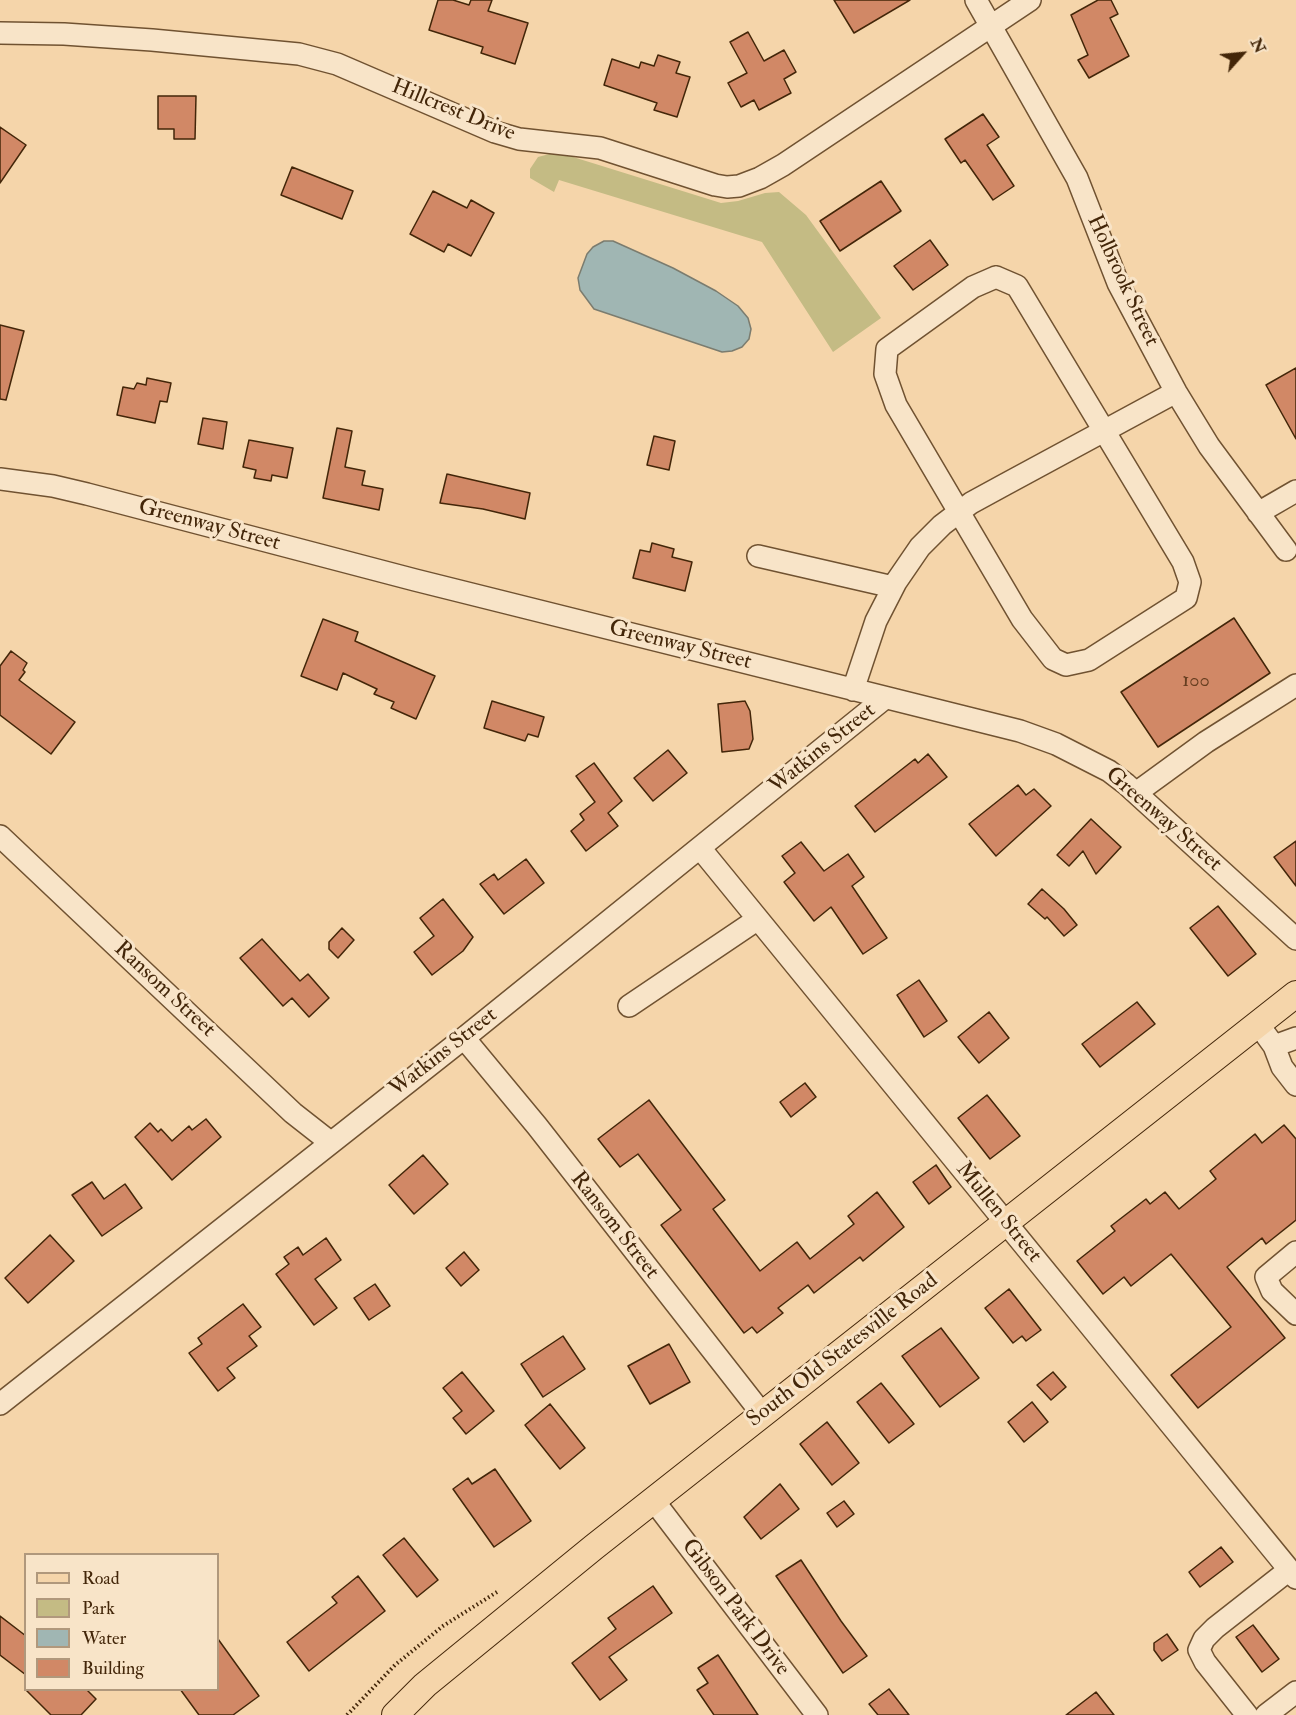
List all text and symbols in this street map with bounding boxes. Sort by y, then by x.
north arrow [1212,24,1272,84]
text: N [1246,35,1270,57]
street label: Hillcrest Drive [387,74,519,148]
street label: Holbrook Street [1080,211,1164,351]
street label: Greenway Street [135,494,283,558]
street label: Greenway Street [606,616,754,676]
house number: 100 [1182,670,1210,694]
street label: Watkins Street [764,698,882,800]
street label: Greenway Street [1099,762,1227,878]
street label: Ransom Street [108,936,220,1044]
street label: Watkins Street [385,1003,503,1103]
street label: Mullen Street [949,1157,1047,1269]
street label: Ransom Street [564,1167,664,1285]
street label: South Old Statesville Road [742,1268,944,1434]
street label: Gibson Park Drive [675,1534,795,1682]
legend [24,1553,219,1691]
text: Road [82,1567,120,1590]
text: Park [82,1597,115,1620]
text: Water [82,1627,126,1650]
text: Building [82,1657,144,1680]

